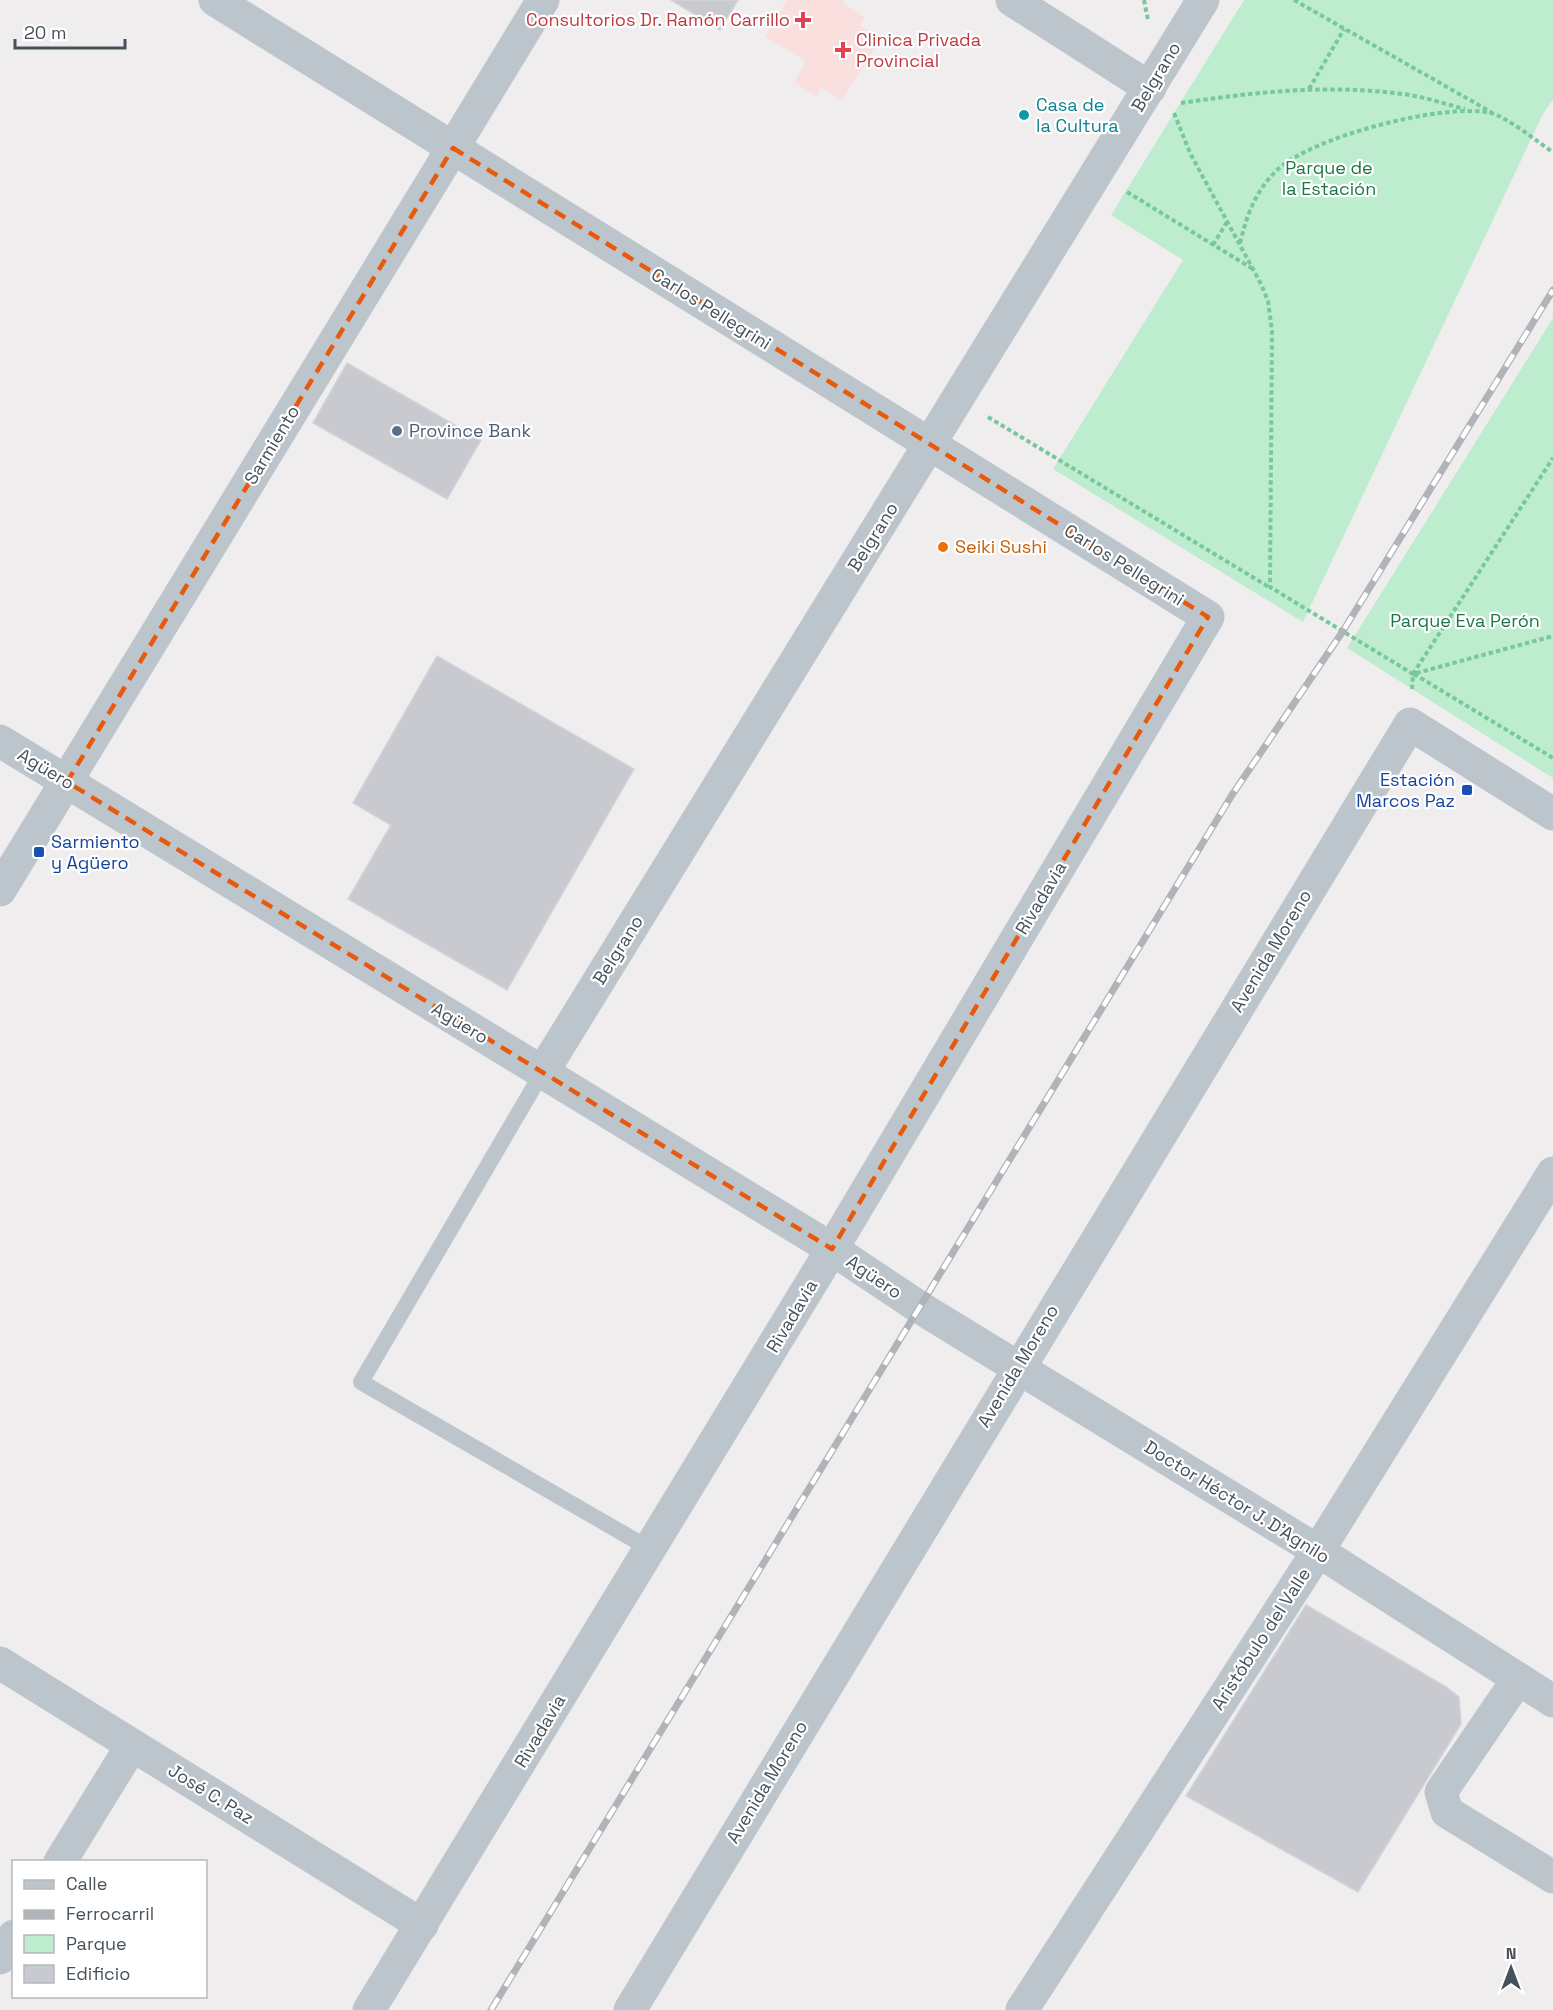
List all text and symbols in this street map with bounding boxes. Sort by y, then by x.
place label: Consultorios Dr. Ramón Carrillo [526,8,790,31]
marker: Consultorios Dr. Ramón Carrillo [794,11,812,29]
scale bar [15,12,124,50]
text: 20 m [24,21,67,44]
place label: Clinica Privada Provincial [856,28,981,72]
street label: Belgrano [1126,38,1185,116]
marker: Clinica Privada Provincial [834,41,852,59]
place label: Casa de la Cultura [1036,93,1119,137]
marker: Casa de la Cultura [1017,108,1031,122]
park label: Parque de la Estación [1282,156,1376,200]
street label: Carlos Pellegrini [647,262,776,355]
street label: Sarmiento [239,401,304,489]
place label: Province Bank [409,419,532,442]
marker: Province Bank [390,424,404,438]
street label: Belgrano [842,498,903,576]
street label: Carlos Pellegrini [1060,518,1189,611]
place label: Seiki Sushi [955,535,1047,558]
marker: Seiki Sushi [936,540,950,554]
park label: Parque Eva Perón [1390,609,1540,632]
street label: Agüero [14,743,79,794]
place label: Estación Marcos Paz [1356,768,1455,812]
marker: Estación Marcos Paz [1460,783,1474,797]
place label: Sarmiento y Agüero [51,830,140,874]
marker: Sarmiento y Agüero [32,845,46,859]
street label: Rivadavia [1010,857,1071,938]
street label: Avenida Moreno [1225,885,1316,1016]
street label: Belgrano [587,911,648,989]
street label: Agüero [428,997,493,1048]
street label: Agüero [842,1250,906,1303]
street label: Rivadavia [761,1275,822,1356]
street label: Avenida Moreno [972,1300,1063,1431]
street label: Doctor Héctor J. D'Agnilo [1140,1435,1334,1568]
street label: Aristóbulo del Valle [1206,1563,1315,1714]
street label: Rivadavia [509,1690,570,1771]
street label: Avenida Moreno [721,1716,812,1847]
street label: José C. Paz [164,1758,258,1829]
legend [12,1860,207,1998]
text: Calle [66,1872,107,1895]
text: Ferrocarril [66,1902,154,1925]
text: Parque [66,1932,127,1955]
north arrow [1481,1938,1541,1998]
text: N [1506,1943,1516,1964]
text: Edificio [66,1962,130,1985]

